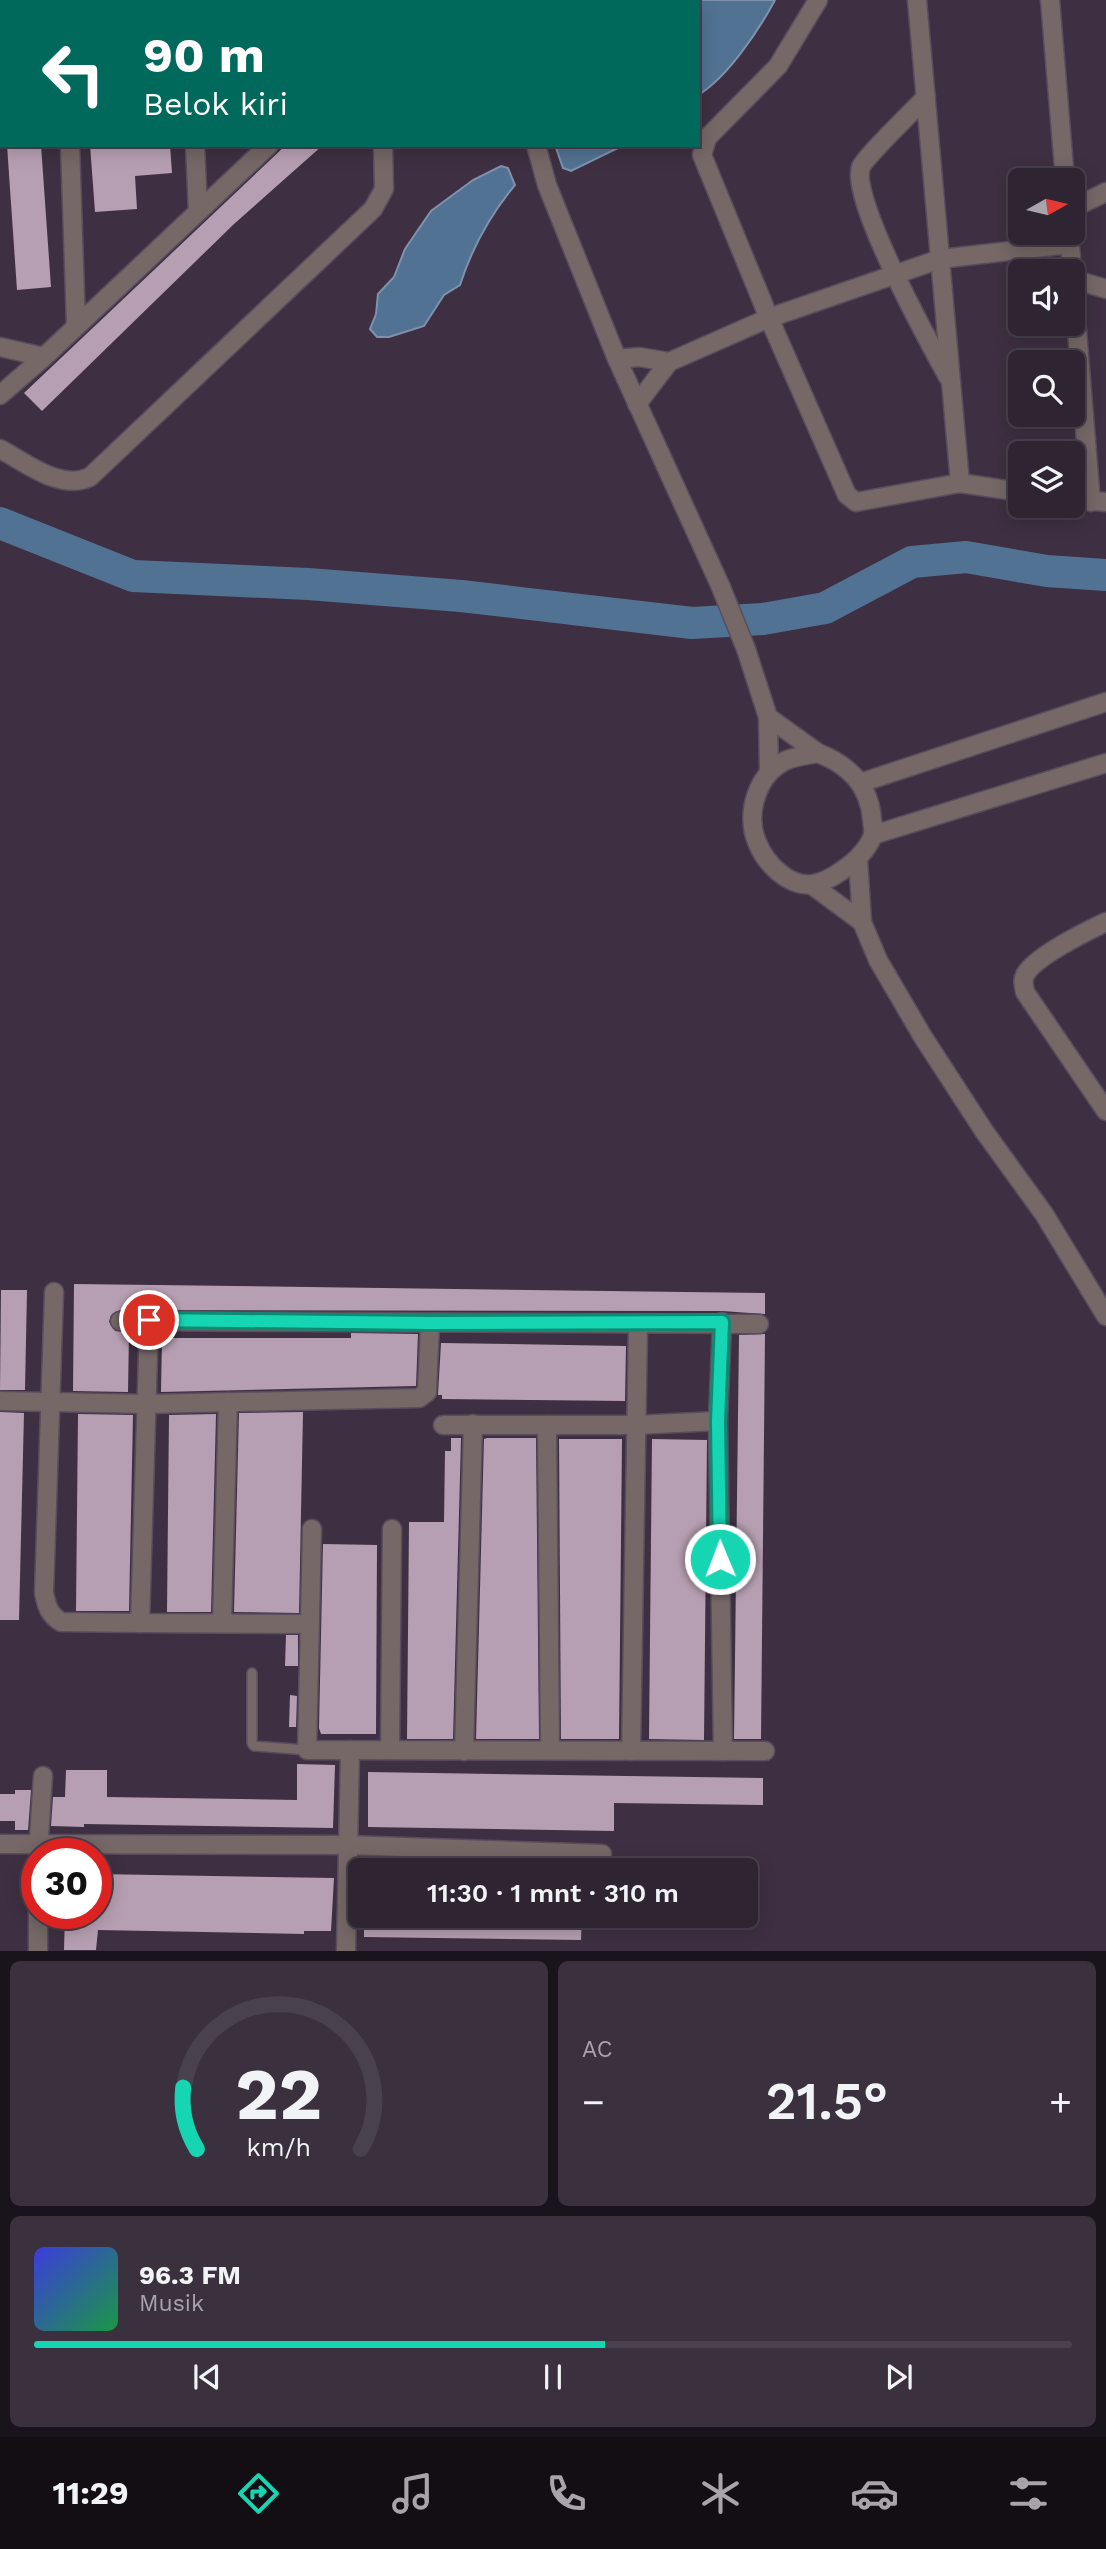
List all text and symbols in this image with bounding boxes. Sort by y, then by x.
text: 90 m [143,26,265,84]
icon: left [28,28,119,119]
text: Belok kiri [143,85,288,123]
north arrow [1008,168,1085,245]
map controls [1008,168,1085,518]
button: sound [1008,259,1085,336]
button: search [1008,350,1085,427]
button: layers [1008,441,1085,518]
pin [119,1290,179,1350]
icon: arrive [130,1301,168,1339]
position arrow [683,1522,757,1596]
speed limit sign: 30 [21,1838,112,1929]
text: 11:30 · 1 mnt · 310 m [427,1878,679,1908]
text: AC [582,2036,612,2063]
text: 22 [236,2052,322,2138]
text: 21.5° [766,2071,888,2132]
text: − [582,2080,605,2124]
text: + [1049,2080,1072,2124]
text: km/h [247,2133,311,2162]
text: 96.3 FM [139,2260,241,2290]
text: Musik [139,2290,204,2317]
icon: previous [188,2358,226,2396]
icon: pause [534,2358,572,2396]
icon: next [880,2358,918,2396]
icon: directions [234,2469,283,2518]
icon: music [388,2469,437,2518]
icon: phone [542,2469,591,2518]
icon: climate [696,2469,745,2518]
icon: car [850,2469,899,2518]
icon: filters [1004,2469,1053,2518]
text: 11:29 [53,2474,129,2512]

